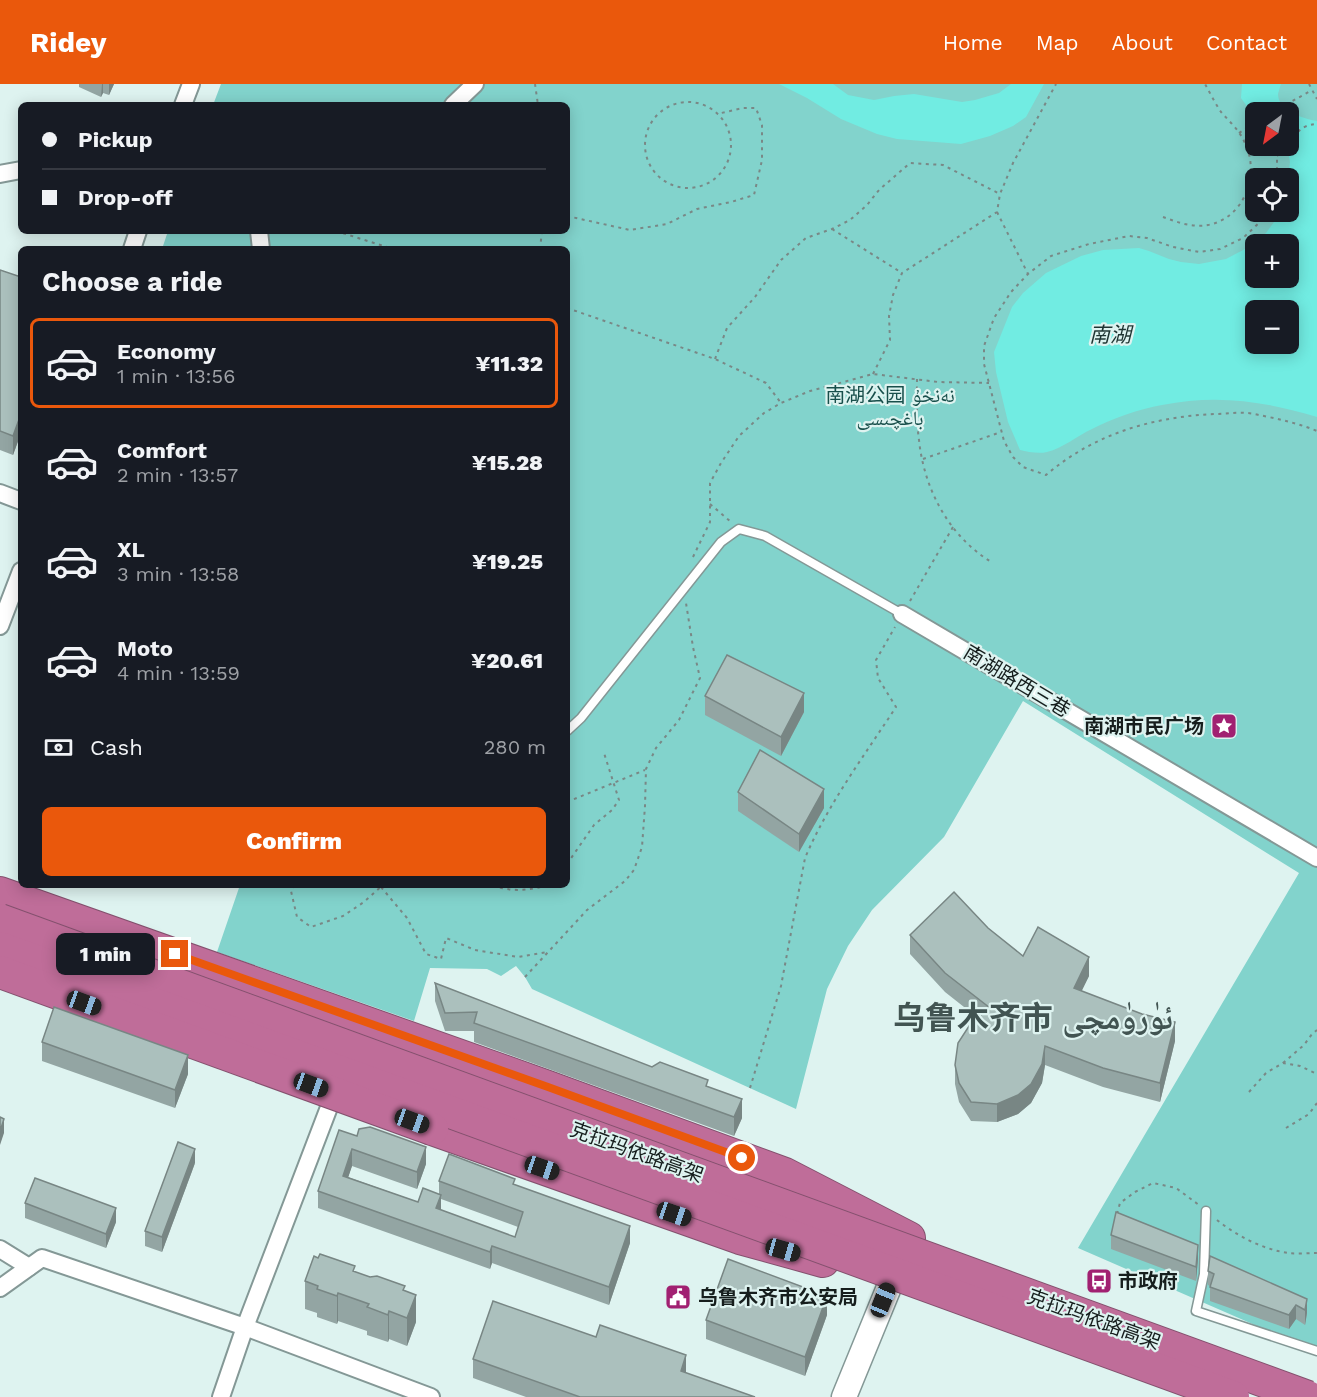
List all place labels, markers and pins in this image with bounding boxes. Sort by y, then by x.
place icon: 南湖市民广场 [1209,711,1239,741]
place label: 南湖市民广场 [1084,714,1204,738]
bus stop icon: 市政府 [1084,1266,1114,1296]
place label: 市政府 [1118,1269,1178,1293]
public building icon: 乌鲁木齐市公安局 [663,1282,693,1312]
place label: 乌鲁木齐市公安局 [698,1285,858,1309]

